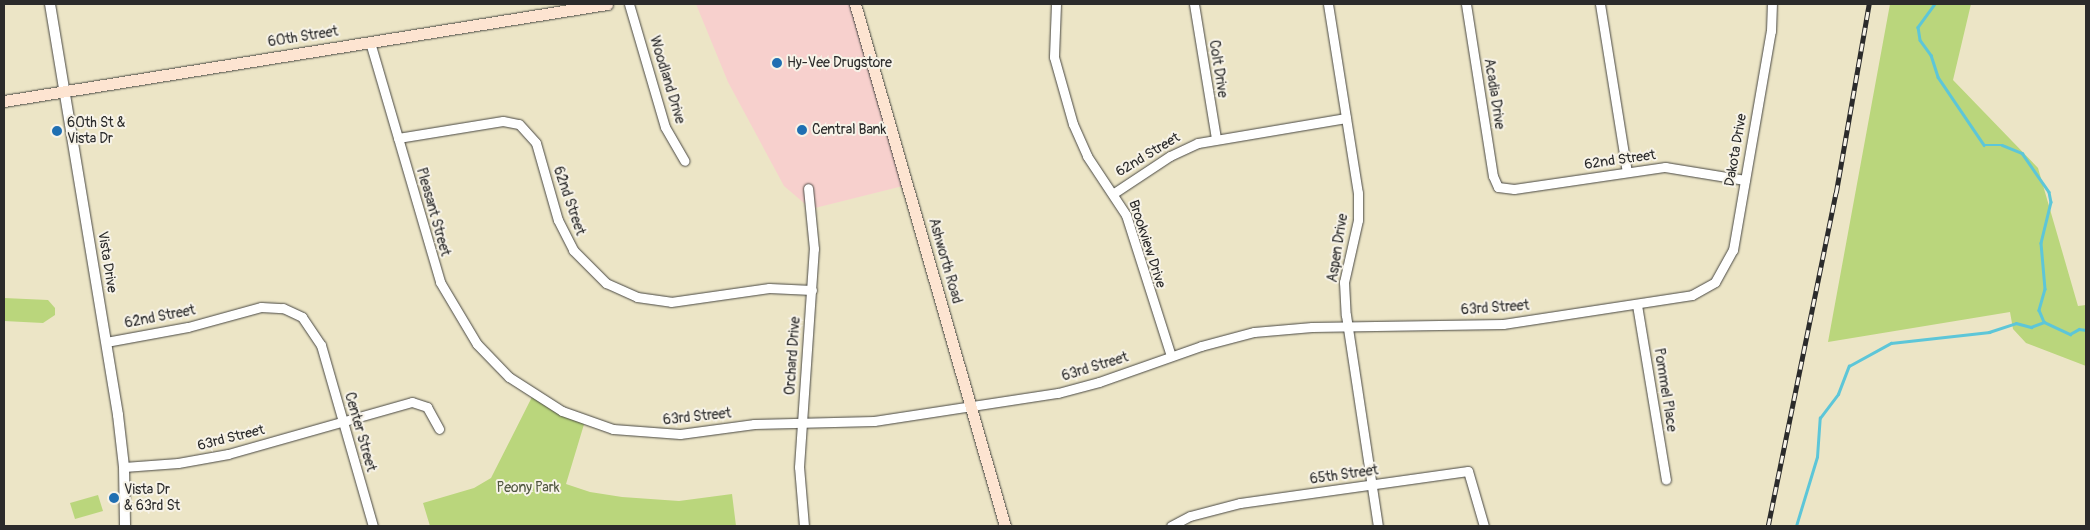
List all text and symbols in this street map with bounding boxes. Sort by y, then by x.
street label: 60th Street [267,23,339,51]
street label: Woodland Drive [646,34,688,126]
street label: Colt Drive [1205,39,1231,99]
place label: Hy-Vee Drugstore [787,55,892,71]
marker: Hy-Vee Drugstore [771,57,783,69]
street label: Acadia Drive [1480,57,1508,131]
street label: Dakota Drive [1721,112,1751,188]
place label: 60th St & Vista Dr [67,115,126,148]
place label: Central Bank [812,122,886,138]
marker: Central Bank [796,124,808,136]
marker: 60th St & Vista Dr [51,125,63,137]
street label: 62nd Street [1113,129,1183,181]
street label: 62nd Street [1583,147,1657,173]
street label: 62nd Street [549,164,589,238]
street label: Pleasant Street [412,166,454,258]
street label: Brookview Drive [1125,198,1169,290]
street label: Aspen Drive [1324,212,1352,284]
street label: Ashworth Road [925,216,965,306]
street label: Vista Drive [94,230,120,294]
street label: 63rd Street [1460,297,1530,319]
street label: 62nd Street [123,302,197,332]
street label: Orchard Drive [782,316,804,396]
street label: Pommel Place [1650,347,1680,433]
street label: 63rd Street [1060,349,1130,385]
street label: Center Street [341,390,379,474]
street label: 63rd Street [662,405,732,429]
street label: 63rd Street [196,422,266,454]
street label: 65th Street [1309,462,1379,488]
park label: Peony Park [496,480,560,496]
place label: Vista Dr & 63rd St [124,482,180,514]
marker: Vista Dr & 63rd St [108,492,120,504]

